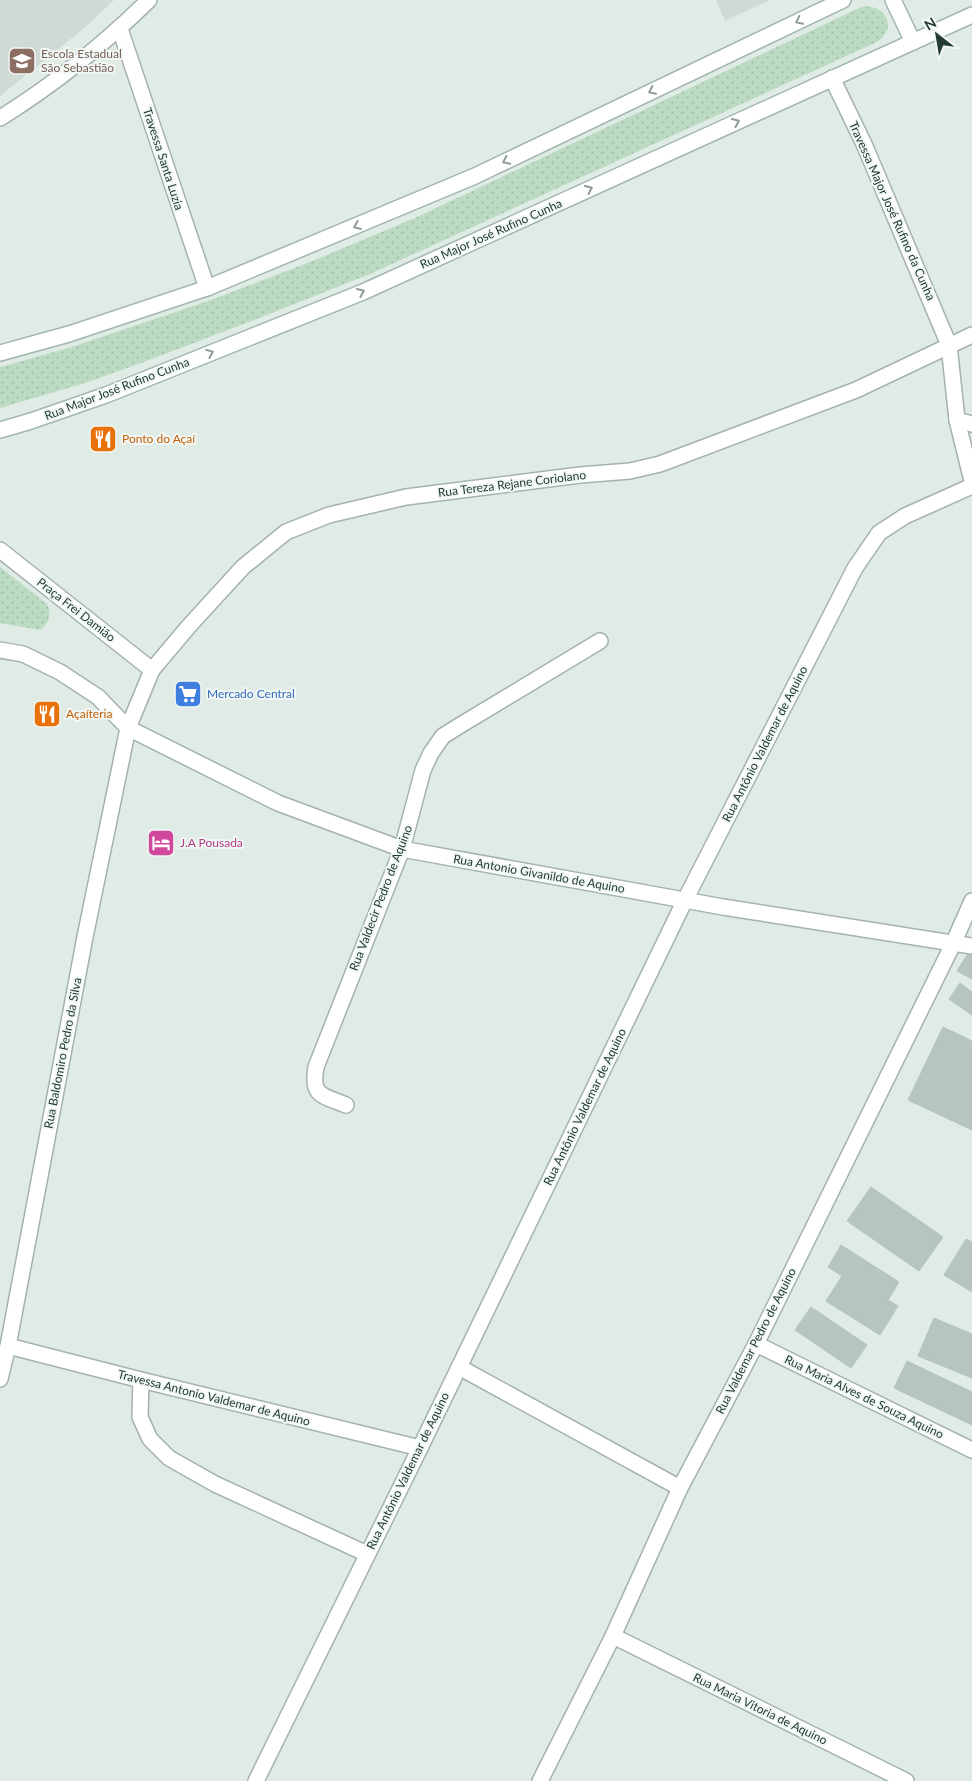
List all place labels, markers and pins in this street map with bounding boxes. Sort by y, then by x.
school or university icon: Escola Estadual São Sebastião [7,46,37,76]
place label: Escola Estadual São Sebastião [41,46,122,75]
restaurant icon: Ponto do Açaí [88,424,118,454]
place label: Ponto do Açaí [122,431,196,446]
supermarket icon: Mercado Central [173,679,203,709]
place label: Mercado Central [207,686,295,701]
restaurant icon: Açaíteria [32,699,62,729]
place label: Açaíteria [66,706,112,721]
hotel icon: J.A Pousada [146,828,176,858]
place label: J.A Pousada [180,835,243,850]

